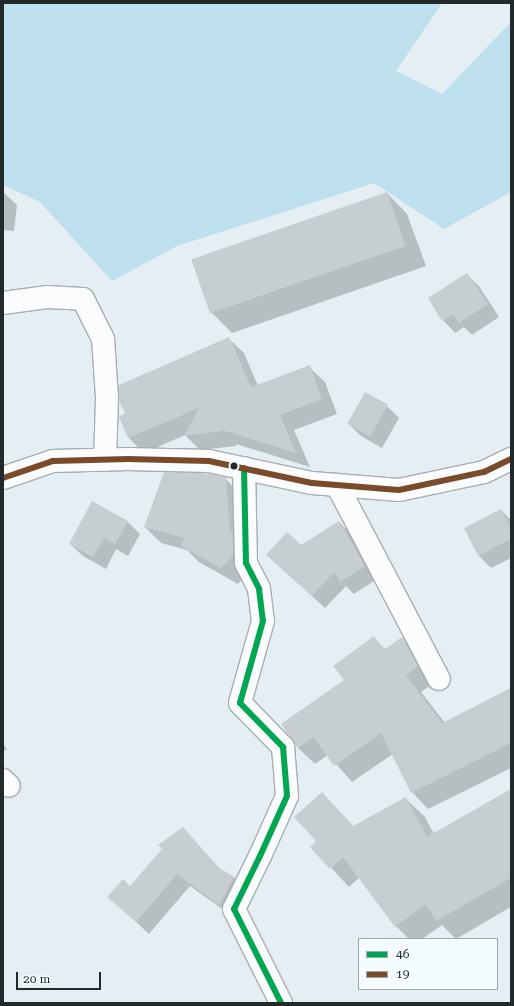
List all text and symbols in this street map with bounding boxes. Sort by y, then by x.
unlabelled marker [229,461,239,471]
legend [358,938,498,990]
text: 46 [396,947,409,961]
scale bar [18,964,103,990]
text: 19 [396,967,409,981]
text: 20 m [23,972,50,986]

